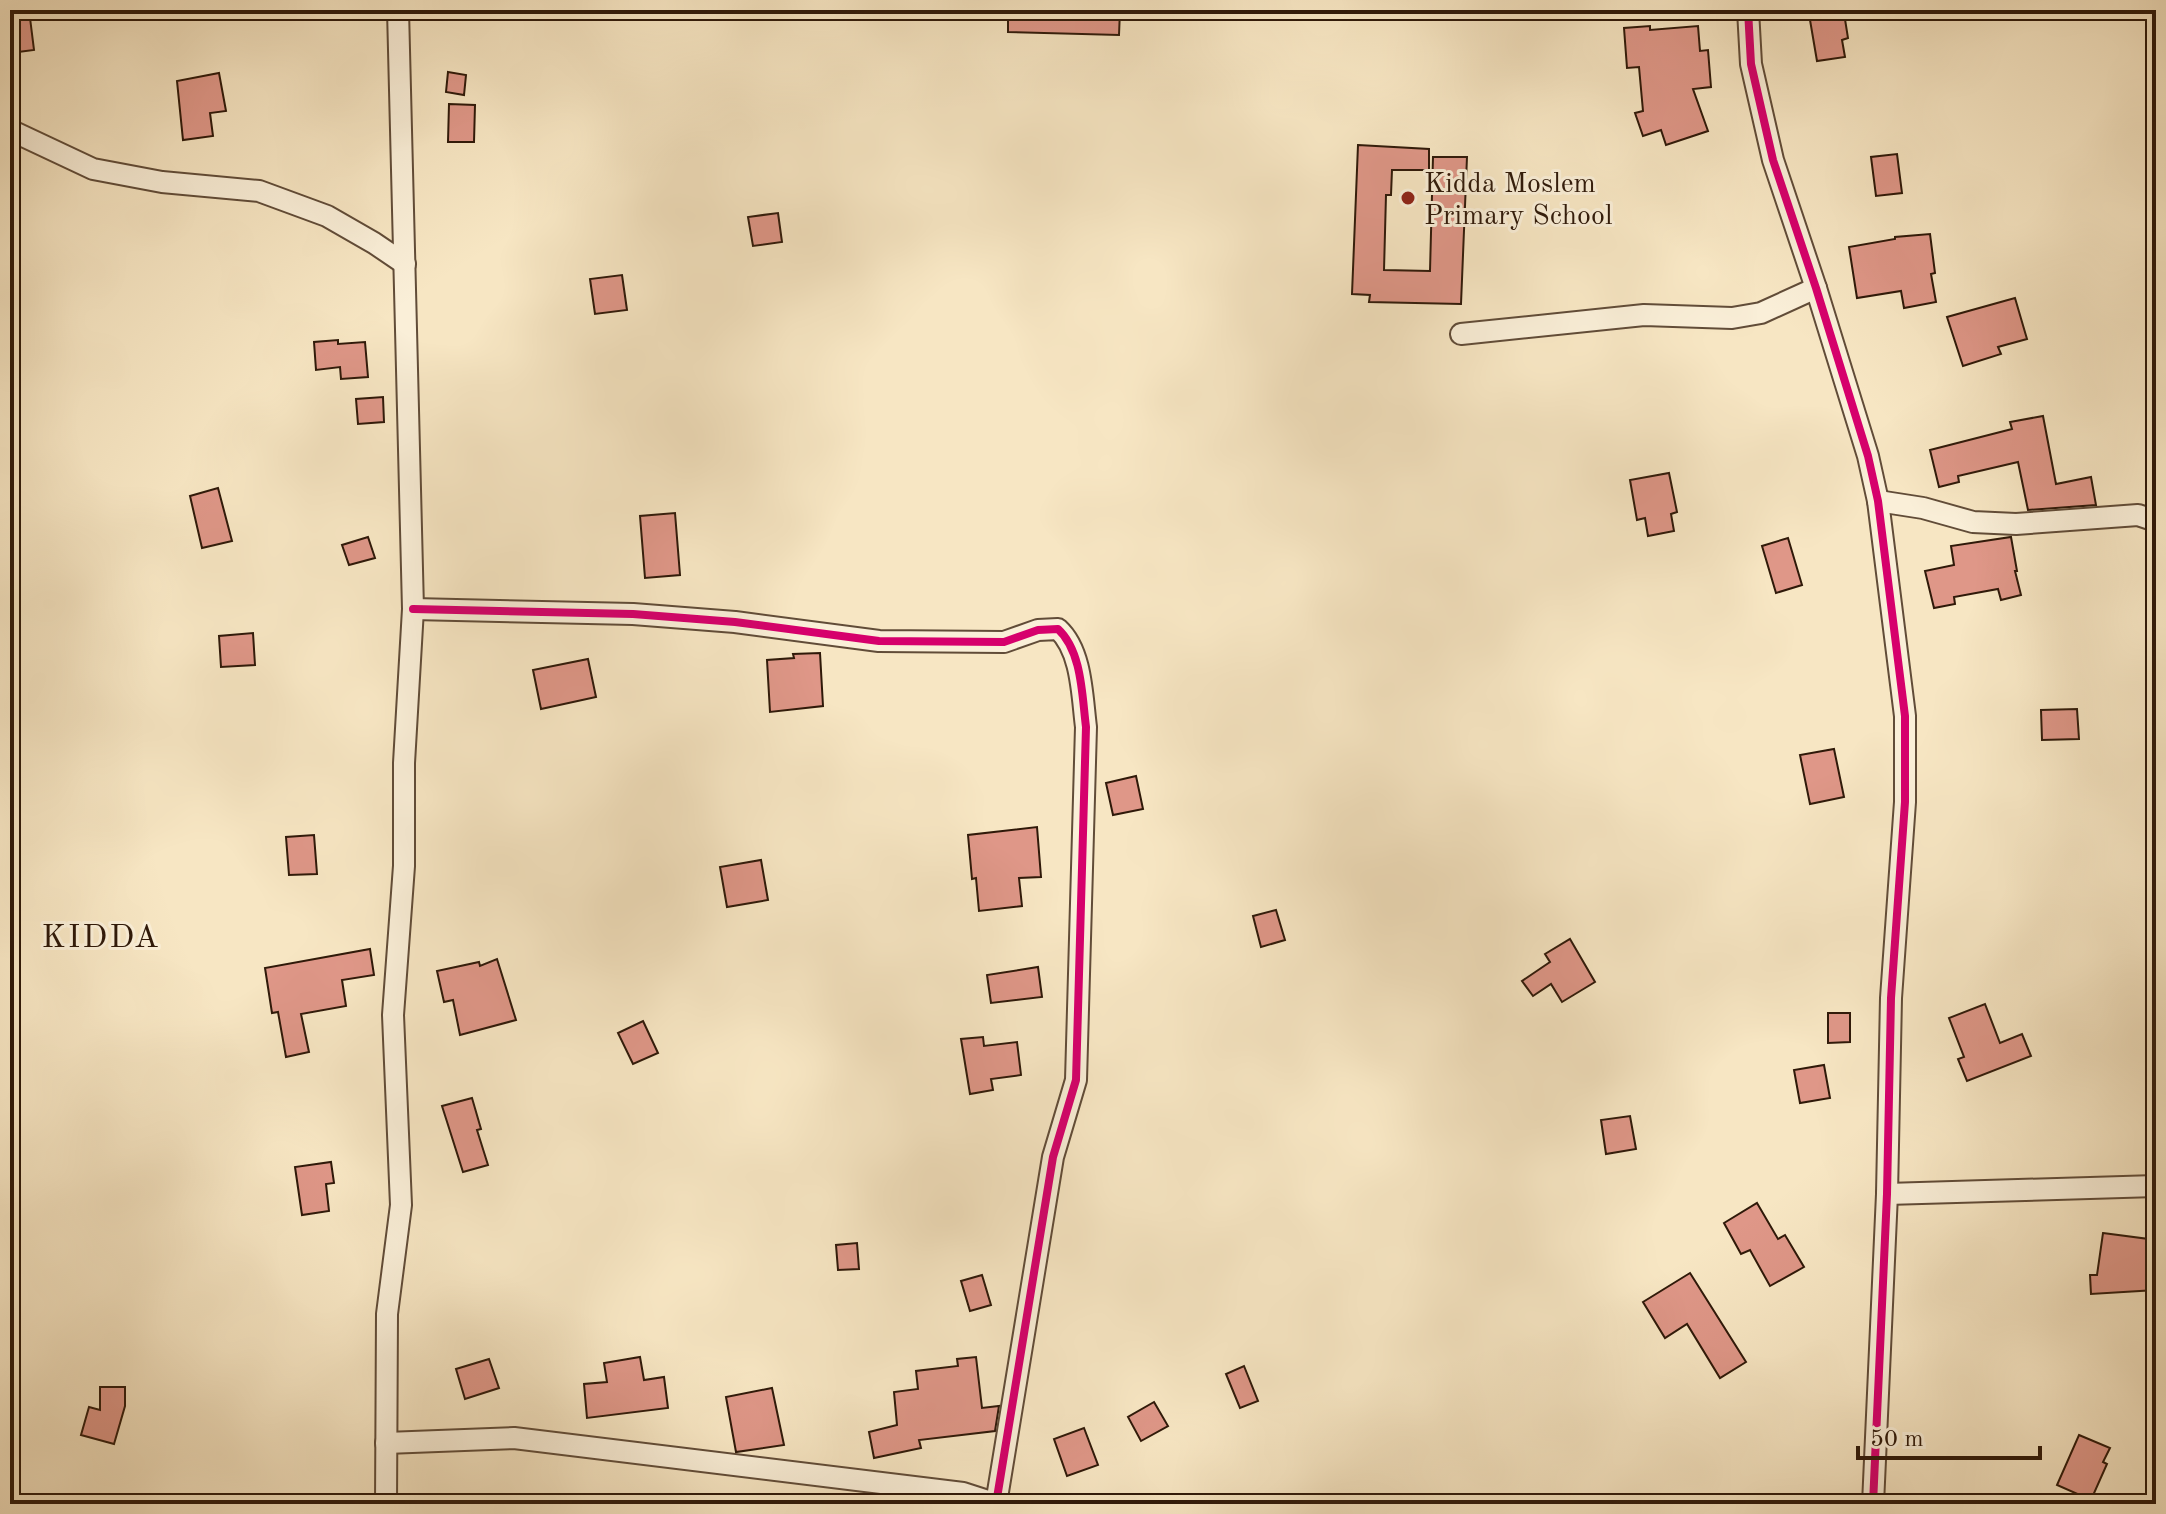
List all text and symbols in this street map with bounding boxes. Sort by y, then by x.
place label: Kidda Moslem Primary School [1424,171,1612,231]
marker: Kidda Moslem Primary School [1399,189,1417,207]
district label: KIDDA [41,923,161,955]
scale bar [1858,1410,2040,1460]
text: 50 m [1870,1428,1924,1452]

